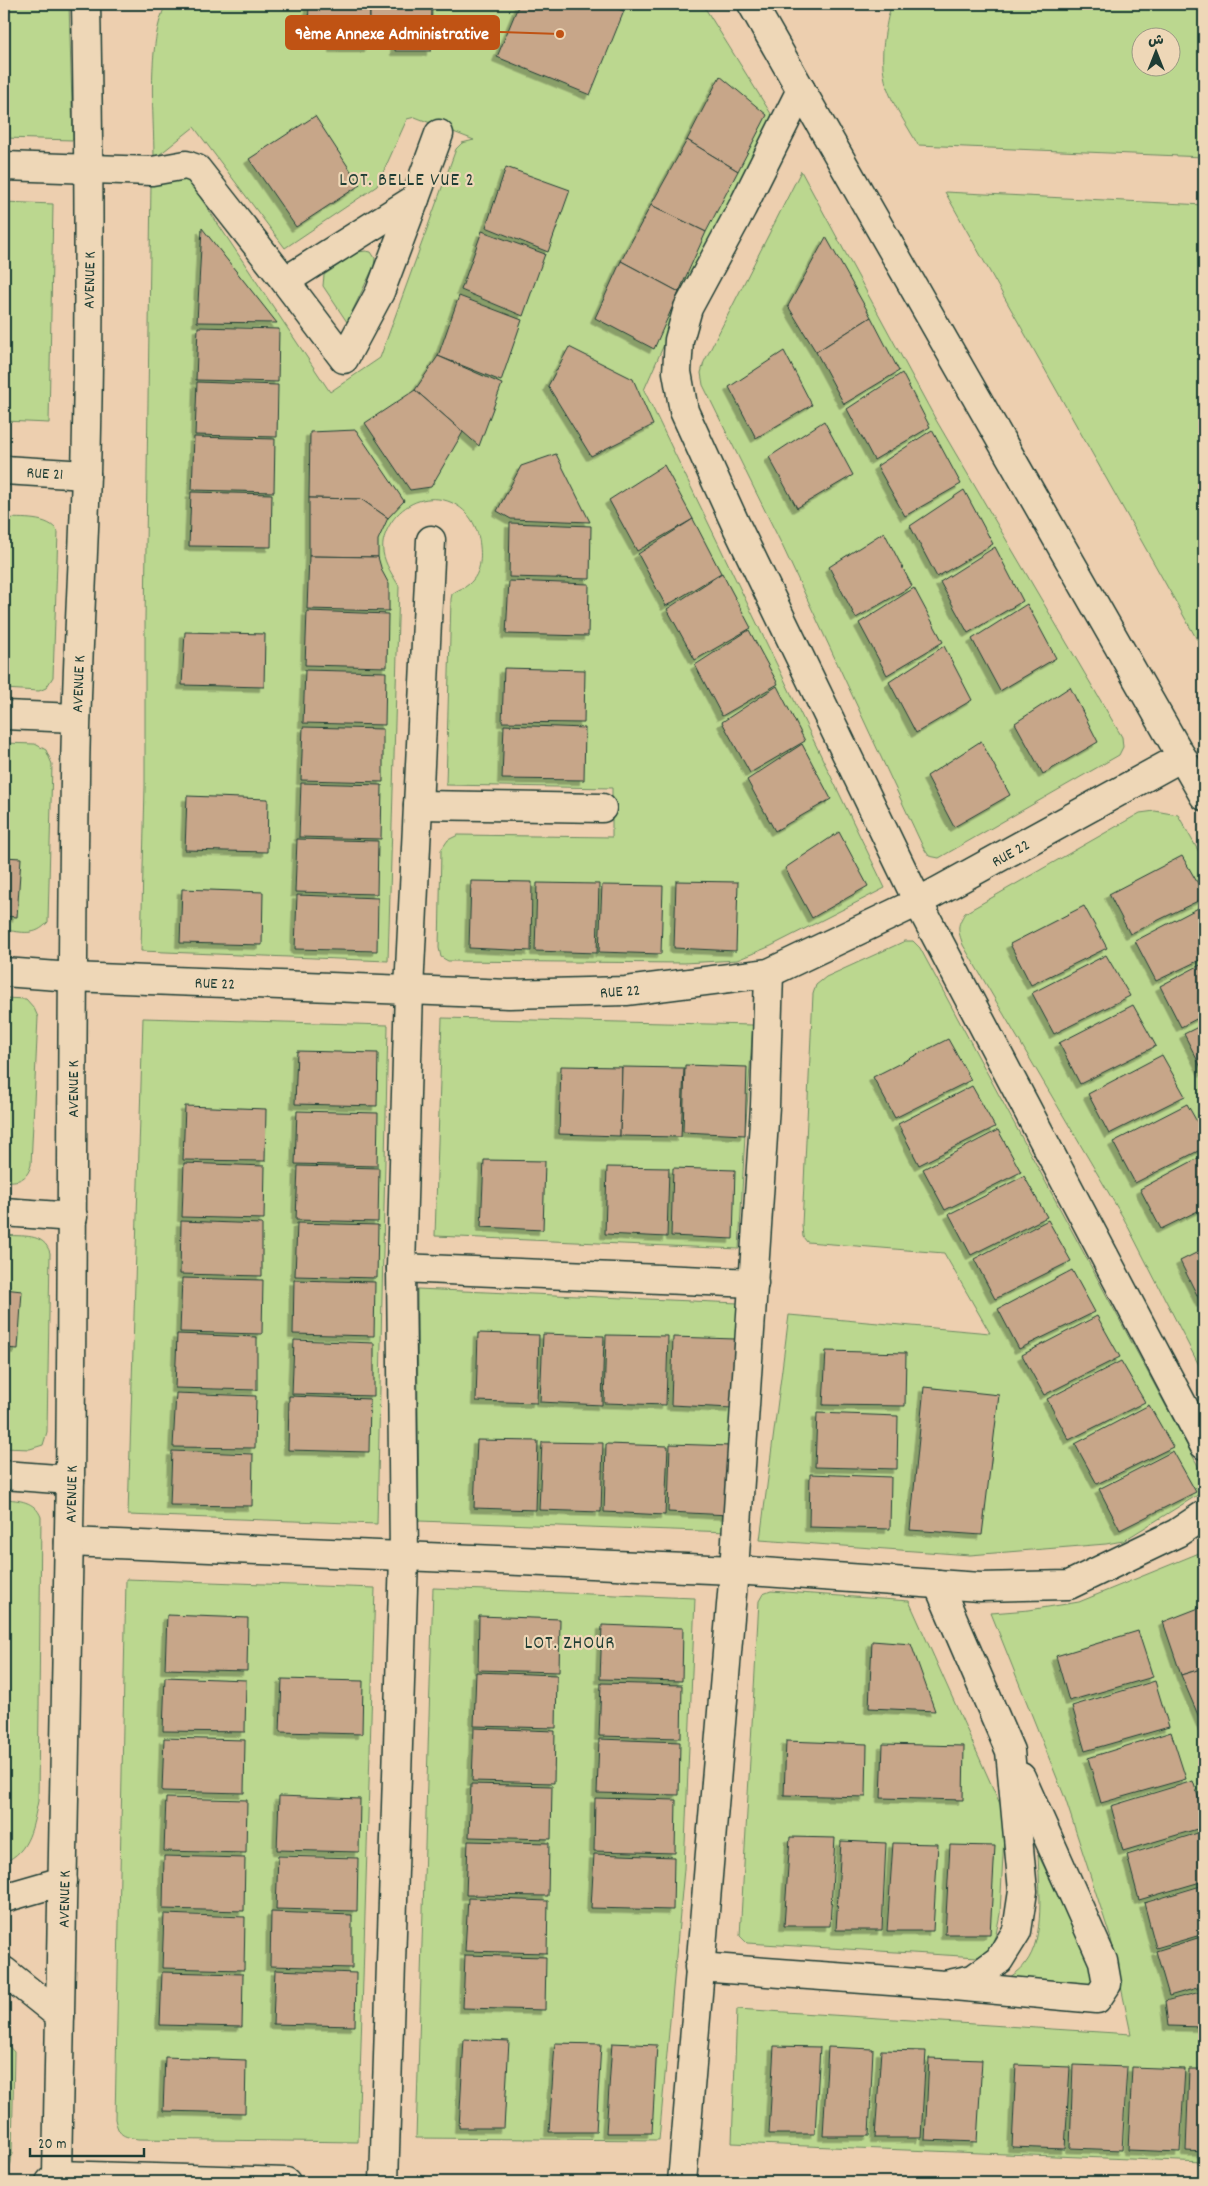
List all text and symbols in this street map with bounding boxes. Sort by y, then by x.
callout: 9ème Annexe Administrative [286,16,499,49]
text: 9ème Annexe Administrative [295,23,489,48]
north arrow [1130,28,1180,78]
text: ش [1148,31,1164,51]
district label: LOT. BELLE VUE 2 [339,168,475,195]
street label: AVENUE K [78,251,103,309]
street label: RUE 21 [26,462,64,487]
street label: AVENUE K [67,655,92,713]
street label: RUE 22 [988,834,1034,874]
street label: RUE 22 [194,972,236,997]
street label: RUE 22 [599,980,641,1005]
street label: AVENUE K [63,1060,86,1118]
street label: AVENUE K [60,1465,85,1523]
district label: LOT. ZHOUR [524,1631,616,1658]
street label: AVENUE K [53,1870,78,1928]
scale bar [30,2126,144,2158]
text: 20 m [38,2134,66,2156]

